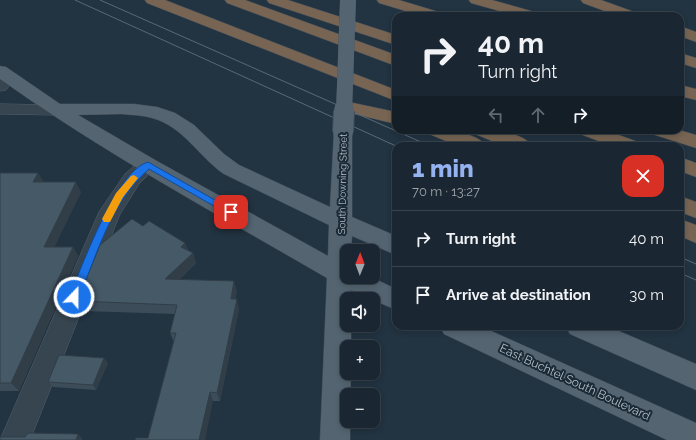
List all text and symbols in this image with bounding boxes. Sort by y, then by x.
text: 40 m [478,27,544,60]
icon: right [412,28,464,80]
text: Turn right [478,61,557,82]
icon: left [485,104,507,126]
icon: ahead [527,104,549,126]
icon: right [569,104,591,126]
street label: South Downing Street [336,133,349,235]
text: 1 min [412,154,474,183]
button: close [622,155,664,197]
text: 70 m · 13:27 [412,184,480,199]
pin [214,195,248,229]
icon: arrive [220,201,242,223]
icon: right [412,228,434,250]
text: Turn right [446,230,516,248]
text: 40 m [629,230,664,248]
north arrow [340,244,380,284]
map controls [340,244,380,428]
position arrow [53,276,95,318]
icon: arrive [412,284,434,306]
text: Arrive at destination [446,286,591,304]
text: 30 m [629,286,664,304]
button: sound [340,292,380,332]
button: + [340,340,380,380]
street label: East Buchtel South Boulevard [497,341,653,423]
button: − [340,388,380,428]

